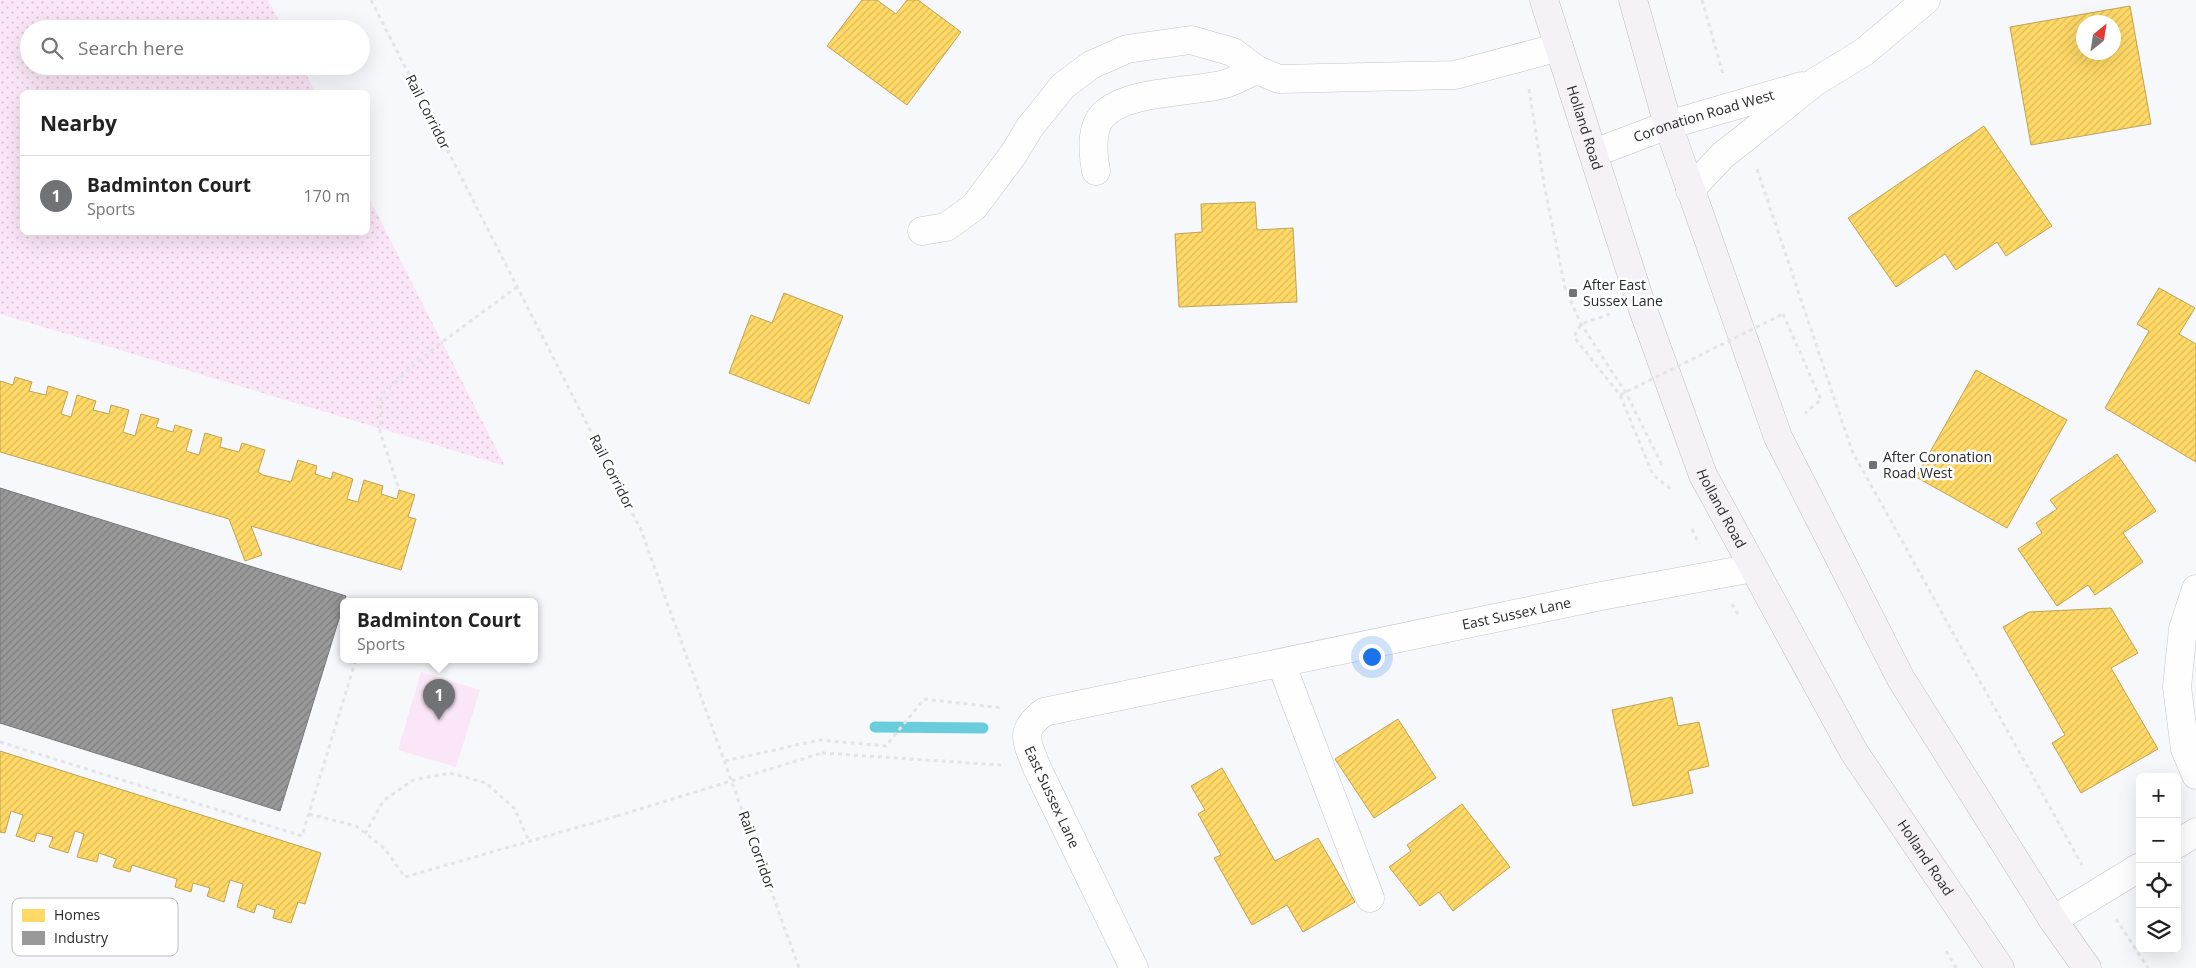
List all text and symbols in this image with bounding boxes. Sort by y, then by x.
north arrow [2076,15,2121,60]
search box [20,20,370,75]
icon: search [38,34,66,62]
text: Search here [78,35,184,61]
street label: Rail Corridor [401,71,456,153]
street label: Holland Road [1563,83,1608,172]
street label: Coronation Road West [1630,85,1776,146]
text: Nearby [40,109,117,137]
text: Badminton Court [87,172,251,198]
text: 1 [51,185,61,207]
text: 170 m [304,185,350,207]
text: Sports [87,198,135,220]
place label: After East Sussex Lane [1583,275,1663,310]
marker: After East Sussex Lane [1567,287,1579,299]
street label: Rail Corridor [585,431,640,513]
place label: After Coronation Road West [1883,447,1992,482]
marker: After Coronation Road West [1867,459,1879,471]
street label: Holland Road [1693,466,1751,551]
street label: East Sussex Lane [1460,592,1573,634]
popup [340,598,538,663]
text: Badminton Court [357,607,521,633]
text: Sports [357,633,405,655]
your location [1359,644,1385,670]
pin: 1 [423,679,455,720]
street label: East Sussex Lane [1020,743,1085,851]
map controls [2136,773,2181,953]
button: + [2136,773,2181,818]
street label: Rail Corridor [735,808,781,892]
street label: Holland Road [1893,816,1958,899]
button: − [2136,818,2181,863]
button: locate [2136,863,2181,908]
legend [12,898,178,956]
text: Homes [54,905,101,924]
button: layers [2136,908,2181,953]
text: Industry [54,928,109,947]

